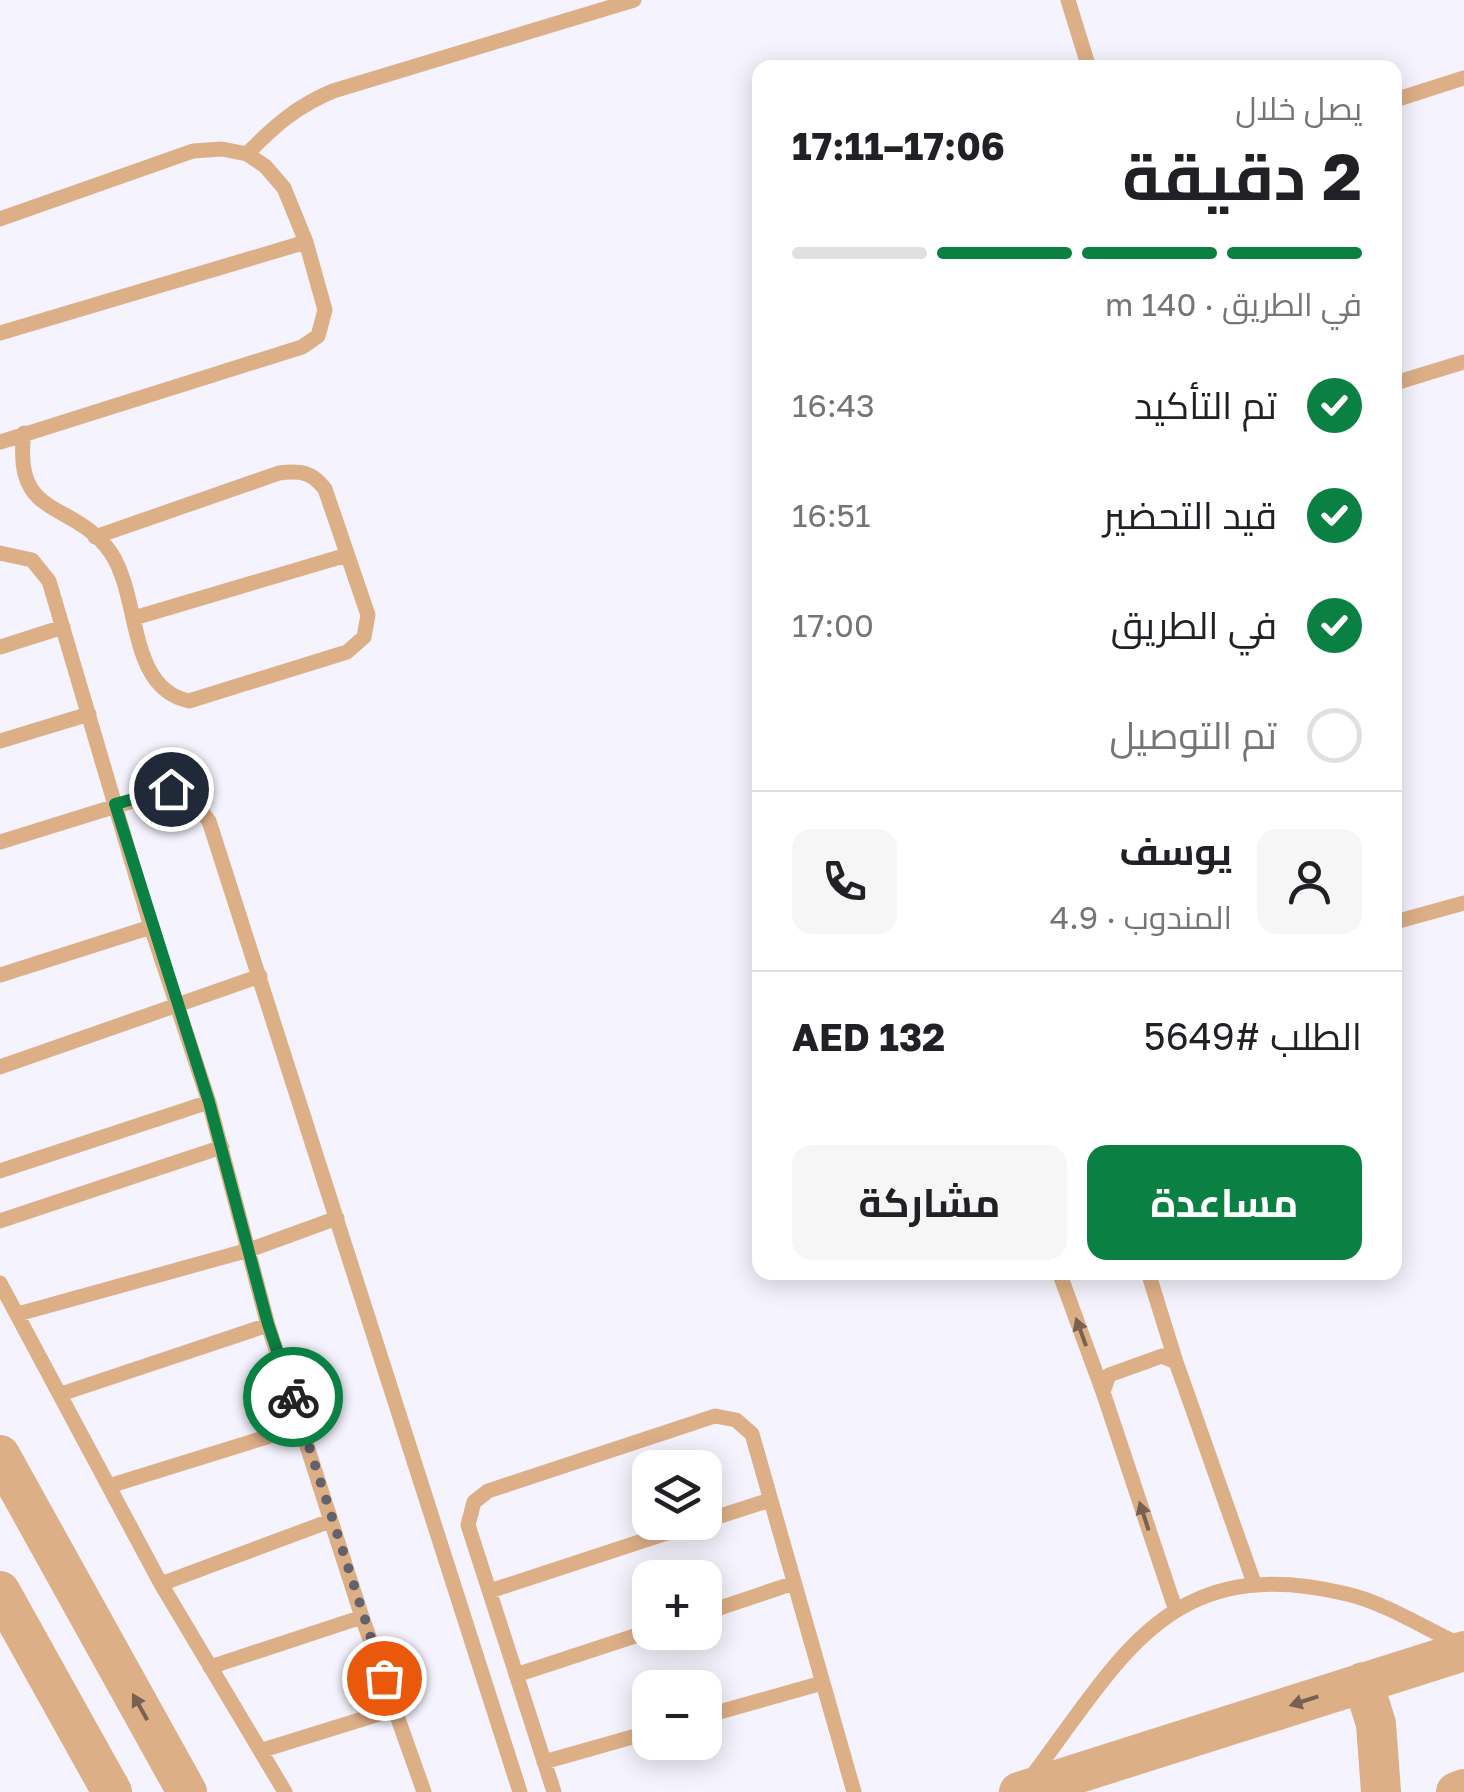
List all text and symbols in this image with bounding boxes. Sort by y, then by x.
text: يصل خلال [1235,89,1362,127]
text: 17:06–17:11 [792,123,1005,168]
text: 2 دقيقة [1122,136,1362,214]
text: في الطريق · 140 m [1105,285,1362,323]
icon: check [1307,378,1362,433]
text: تم التأكيد [1134,382,1277,427]
text: 16:43 [792,386,875,424]
icon: check [1307,488,1362,543]
text: قيد التحضير [1103,492,1277,537]
text: 16:51 [792,496,871,534]
icon: check [1307,598,1362,653]
text: في الطريق [1111,602,1277,647]
text: 17:00 [792,606,874,644]
text: تم التوصيل [1110,712,1277,757]
pin [129,747,214,832]
icon: home [144,762,199,817]
text: يوسف [1119,828,1232,873]
button: phone [792,829,897,934]
button: person [1257,829,1362,934]
text: المندوب · 4.9 [1050,898,1232,936]
text: الطلب #5649 [1144,1013,1362,1058]
text: AED 132 [792,1014,945,1059]
button: مشاركة [792,1145,1067,1260]
button: مساعدة [1087,1145,1362,1260]
one-way arrow [1073,1317,1088,1347]
courier [243,1347,343,1447]
icon: bike [266,1370,321,1425]
map controls [632,1450,722,1760]
button: layers [632,1450,722,1540]
one-way arrow [1136,1500,1151,1530]
button: + [632,1560,722,1650]
pin [342,1636,427,1721]
icon: bag [357,1651,412,1706]
button: − [632,1670,722,1760]
one-way arrow [132,1693,150,1721]
one-way arrow [1289,1694,1319,1709]

